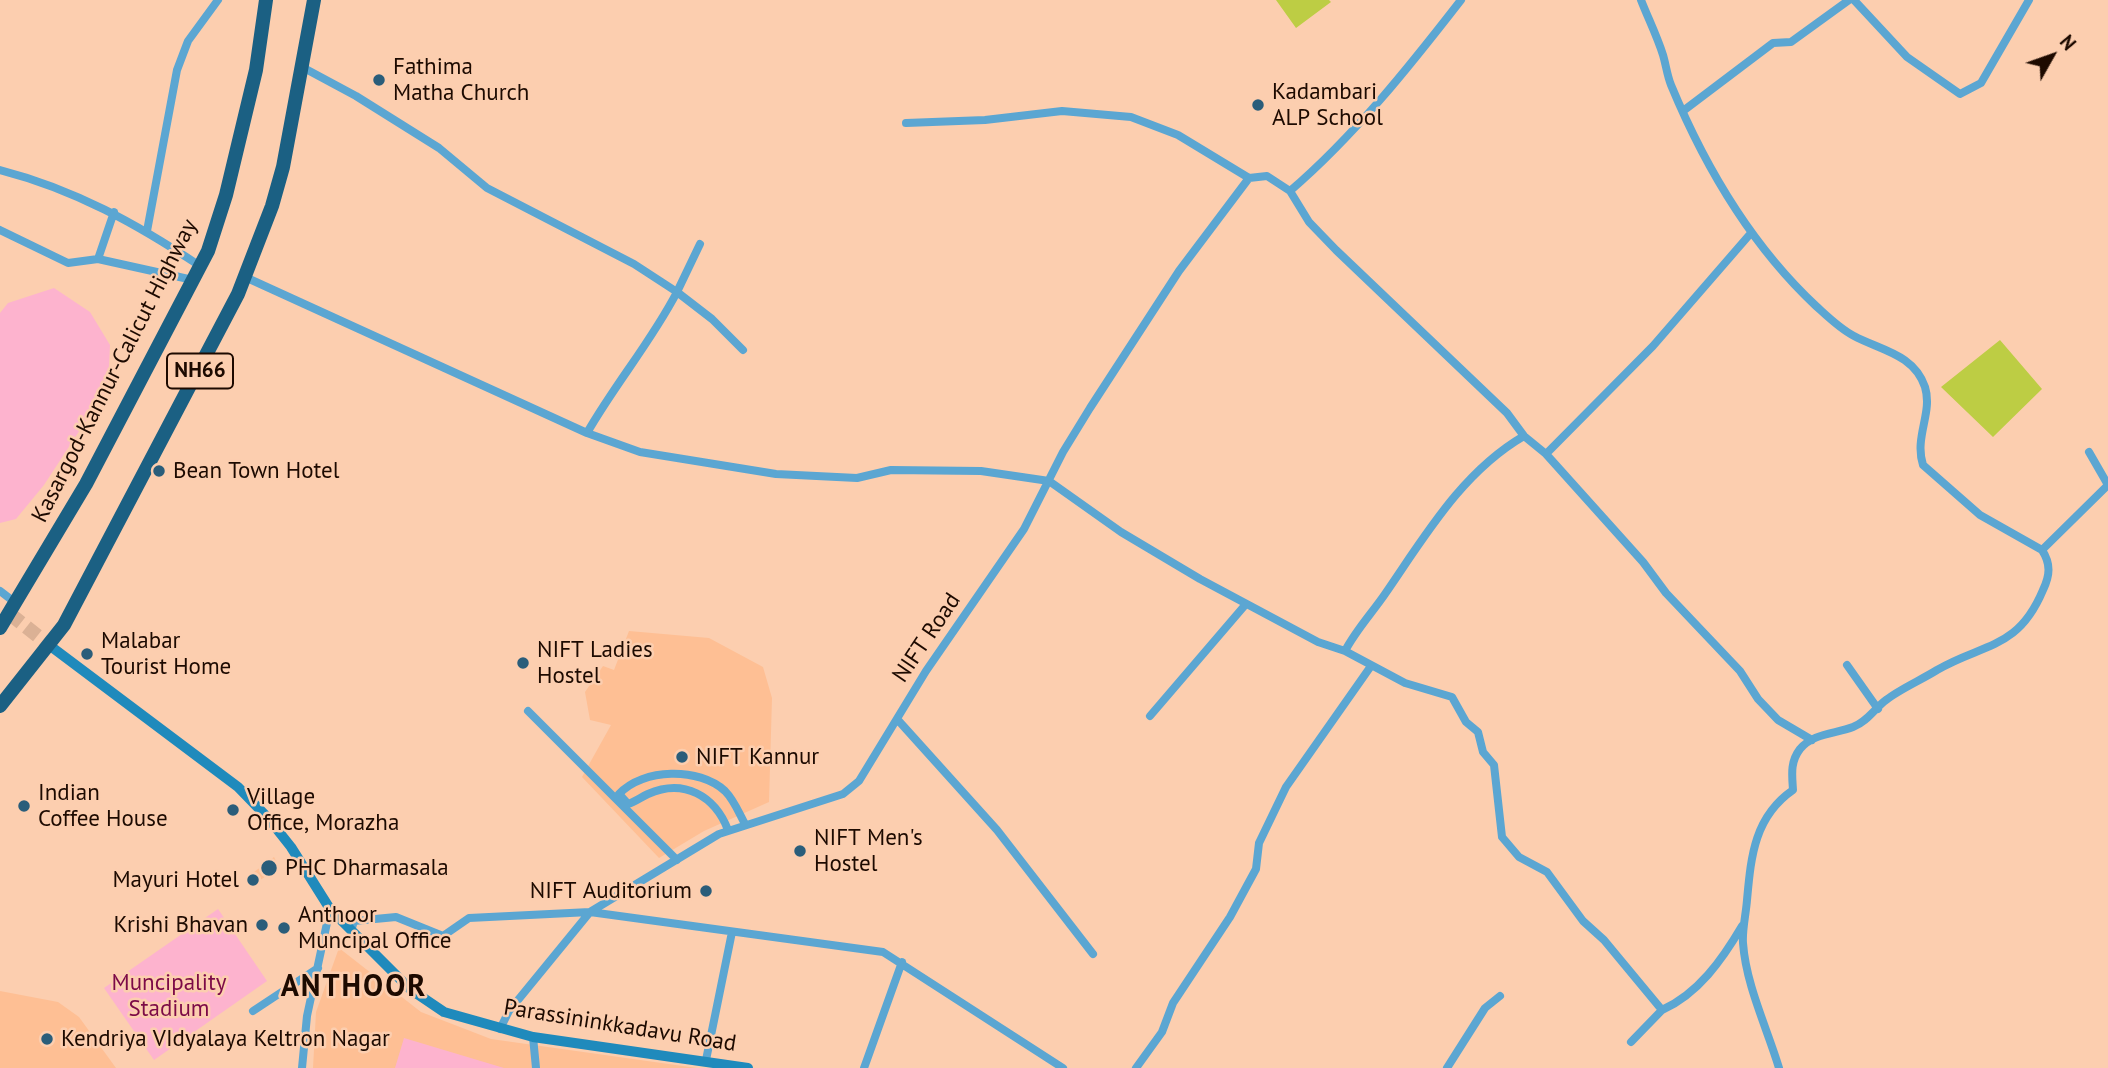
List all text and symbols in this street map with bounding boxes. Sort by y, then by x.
north arrow [2017,21,2087,91]
text: N [2055,30,2081,55]
place label: Fathima Matha Church [393,53,529,107]
marker: Fathima Matha Church [371,72,387,88]
place label: Kadambari ALP School [1272,78,1383,132]
marker: Kadambari ALP School [1250,97,1266,113]
street label: Kasargod-Kannur-Calicut Highway [26,215,204,527]
road number: NH66 [167,354,233,388]
place label: Bean Town Hotel [173,457,339,485]
marker: Bean Town Hotel [151,463,167,479]
street label: NIFT Road [887,588,967,688]
place label: Malabar Tourist Home [101,627,231,681]
place label: NIFT Ladies Hostel [537,636,653,690]
marker: Malabar Tourist Home [79,646,95,662]
marker: NIFT Ladies Hostel [515,655,531,671]
place label: NIFT Kannur [696,743,819,771]
marker: NIFT Kannur [674,749,690,765]
place label: Indian Coffee House [38,779,168,833]
place label: Village Office, Morazha [247,783,399,837]
marker: Indian Coffee House [16,798,32,814]
marker: Village Office, Morazha [225,802,241,818]
place label: NIFT Men's Hostel [814,824,923,878]
marker: NIFT Men's Hostel [792,843,808,859]
place label: PHC Dharmasala [285,854,449,882]
marker: PHC Dharmasala [259,858,279,878]
place label: Mayuri Hotel [112,866,239,894]
marker: Mayuri Hotel [245,872,261,888]
place label: NIFT Auditorium [530,877,692,905]
marker: NIFT Auditorium [698,883,714,899]
place label: Anthoor Muncipal Office [298,901,451,955]
place label: Krishi Bhavan [114,911,248,939]
marker: Krishi Bhavan [254,917,270,933]
marker: Anthoor Muncipal Office [276,920,292,936]
park label: Muncipality Stadium [112,969,226,1023]
district label: ANTHOOR [282,969,426,1005]
street label: Parassininkkadavu Road [502,994,738,1058]
place label: Kendriya VIdyalaya Keltron Nagar [61,1025,390,1053]
marker: Kendriya VIdyalaya Keltron Nagar [39,1031,55,1047]

